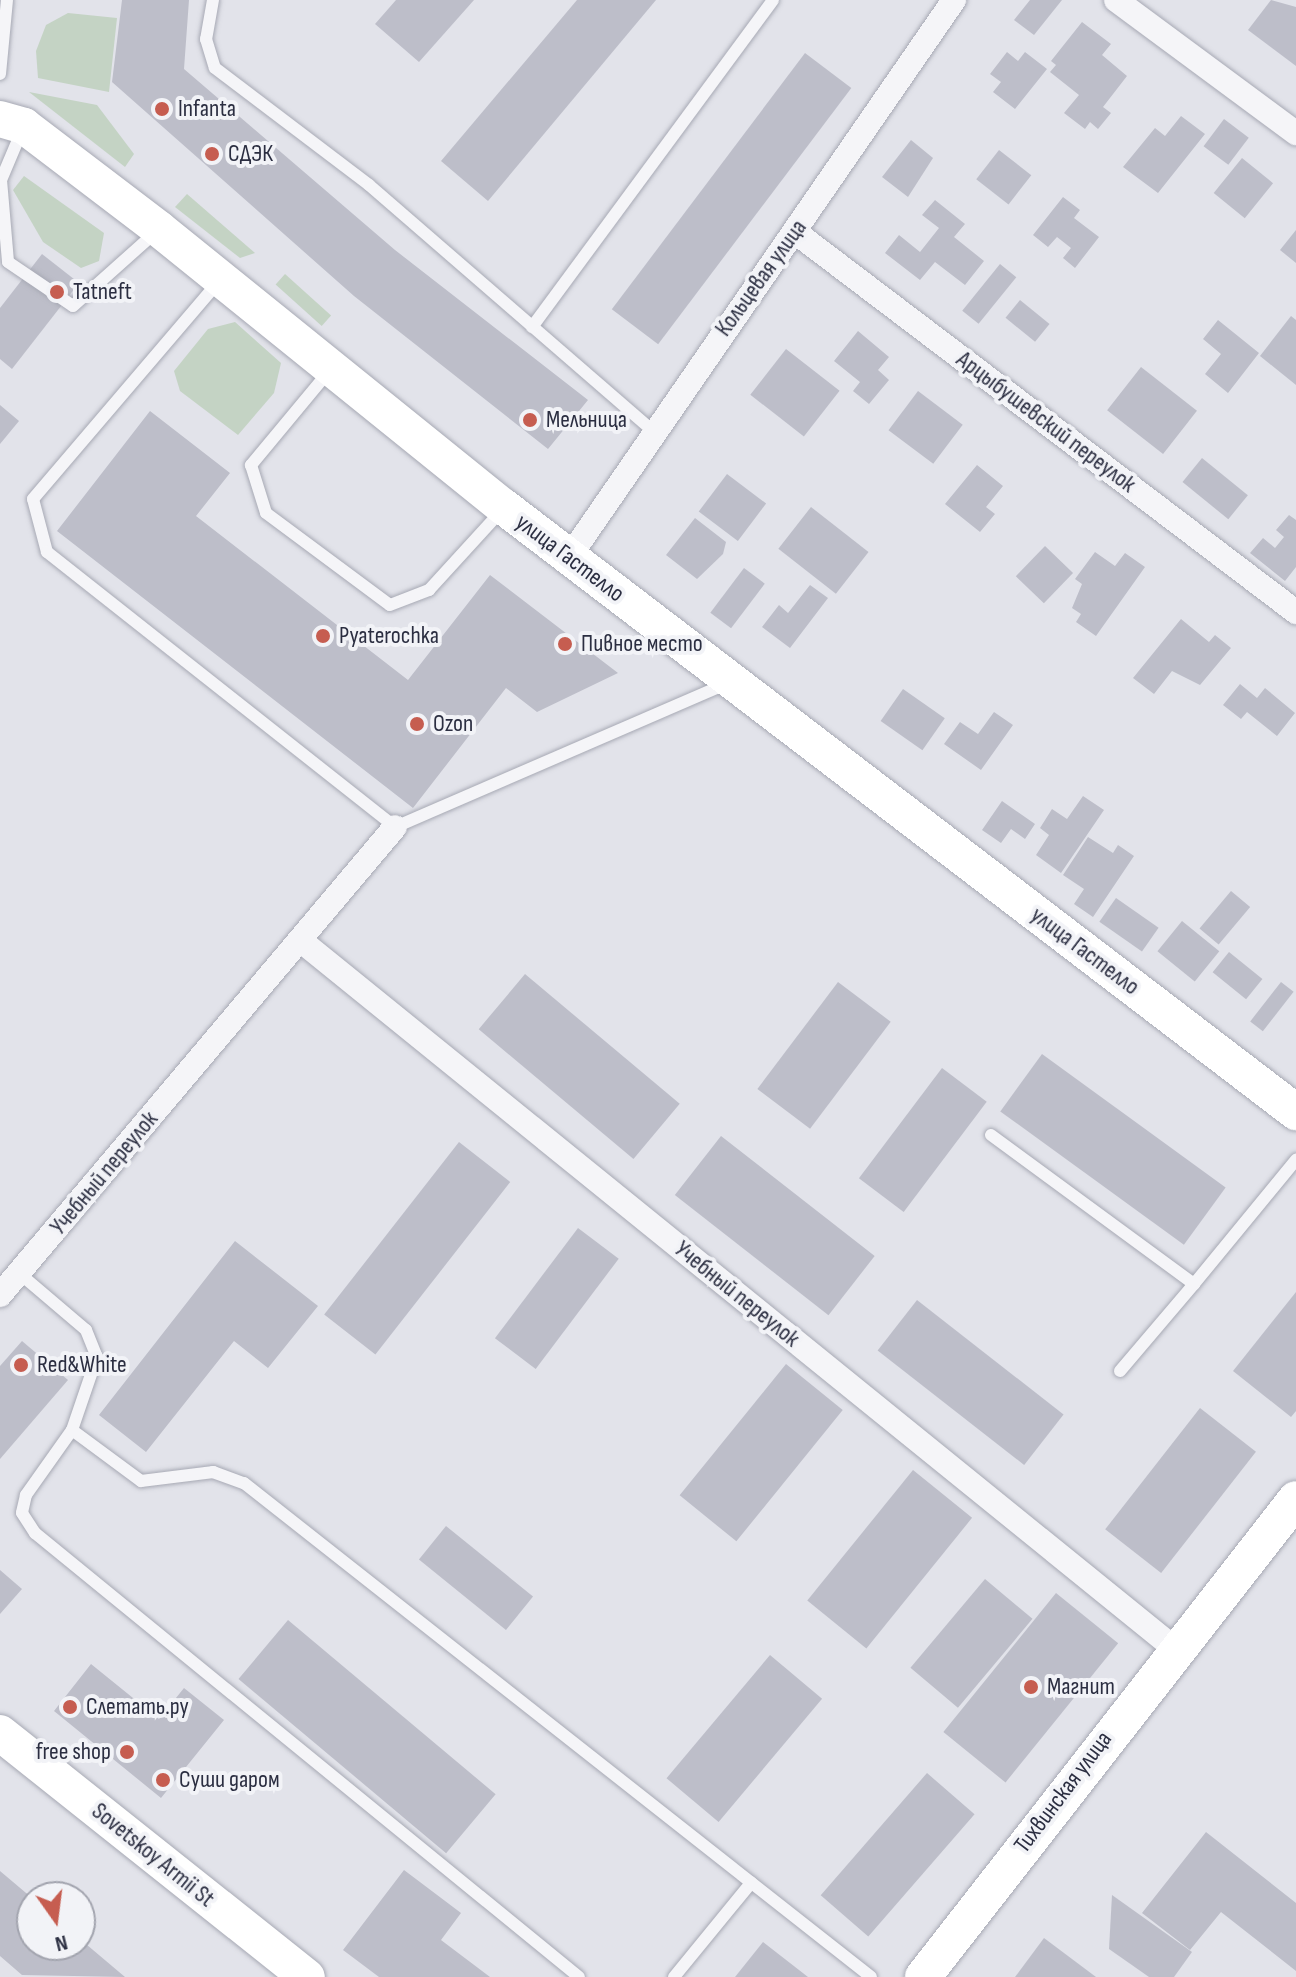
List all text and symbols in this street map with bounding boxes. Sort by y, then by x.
place label: Infanta [178,95,236,123]
marker: Infanta [153,100,171,118]
place label: СДЭК [228,140,273,168]
marker: СДЭК [203,145,221,163]
street label: Кольцевая улица [709,214,813,342]
place label: Tatneft [73,278,132,306]
marker: Tatneft [48,283,66,301]
street label: Арцыбушевский переулок [951,345,1141,499]
place label: Мельница [546,406,627,434]
marker: Мельница [521,411,539,429]
street label: улица Гастелло [510,508,630,608]
place label: Pyaterochka [339,622,439,650]
marker: Pyaterochka [314,627,332,645]
place label: Пивное место [581,630,703,658]
marker: Пивное место [556,635,574,653]
place label: Ozon [433,710,473,738]
marker: Ozon [408,715,426,733]
street label: улица Гастелло [1025,901,1145,1001]
street label: Учебный переулок [44,1105,164,1241]
street label: Учебный переулок [669,1235,805,1353]
place label: Red&White [37,1351,127,1379]
marker: Red&White [12,1356,30,1374]
place label: Магнит [1047,1673,1115,1701]
marker: Магнит [1022,1678,1040,1696]
place label: Слетать.ру [86,1693,189,1721]
marker: Слетать.ру [61,1698,79,1716]
street label: Тихвинская улица [1008,1725,1118,1859]
place label: free shop [36,1738,111,1766]
marker: free shop [118,1743,136,1761]
place label: Суши даром [179,1766,280,1794]
marker: Суши даром [154,1771,172,1789]
street label: Sovetskoy Armii St [86,1797,220,1913]
north arrow [16,1881,96,1961]
text: N [52,1928,70,1957]

